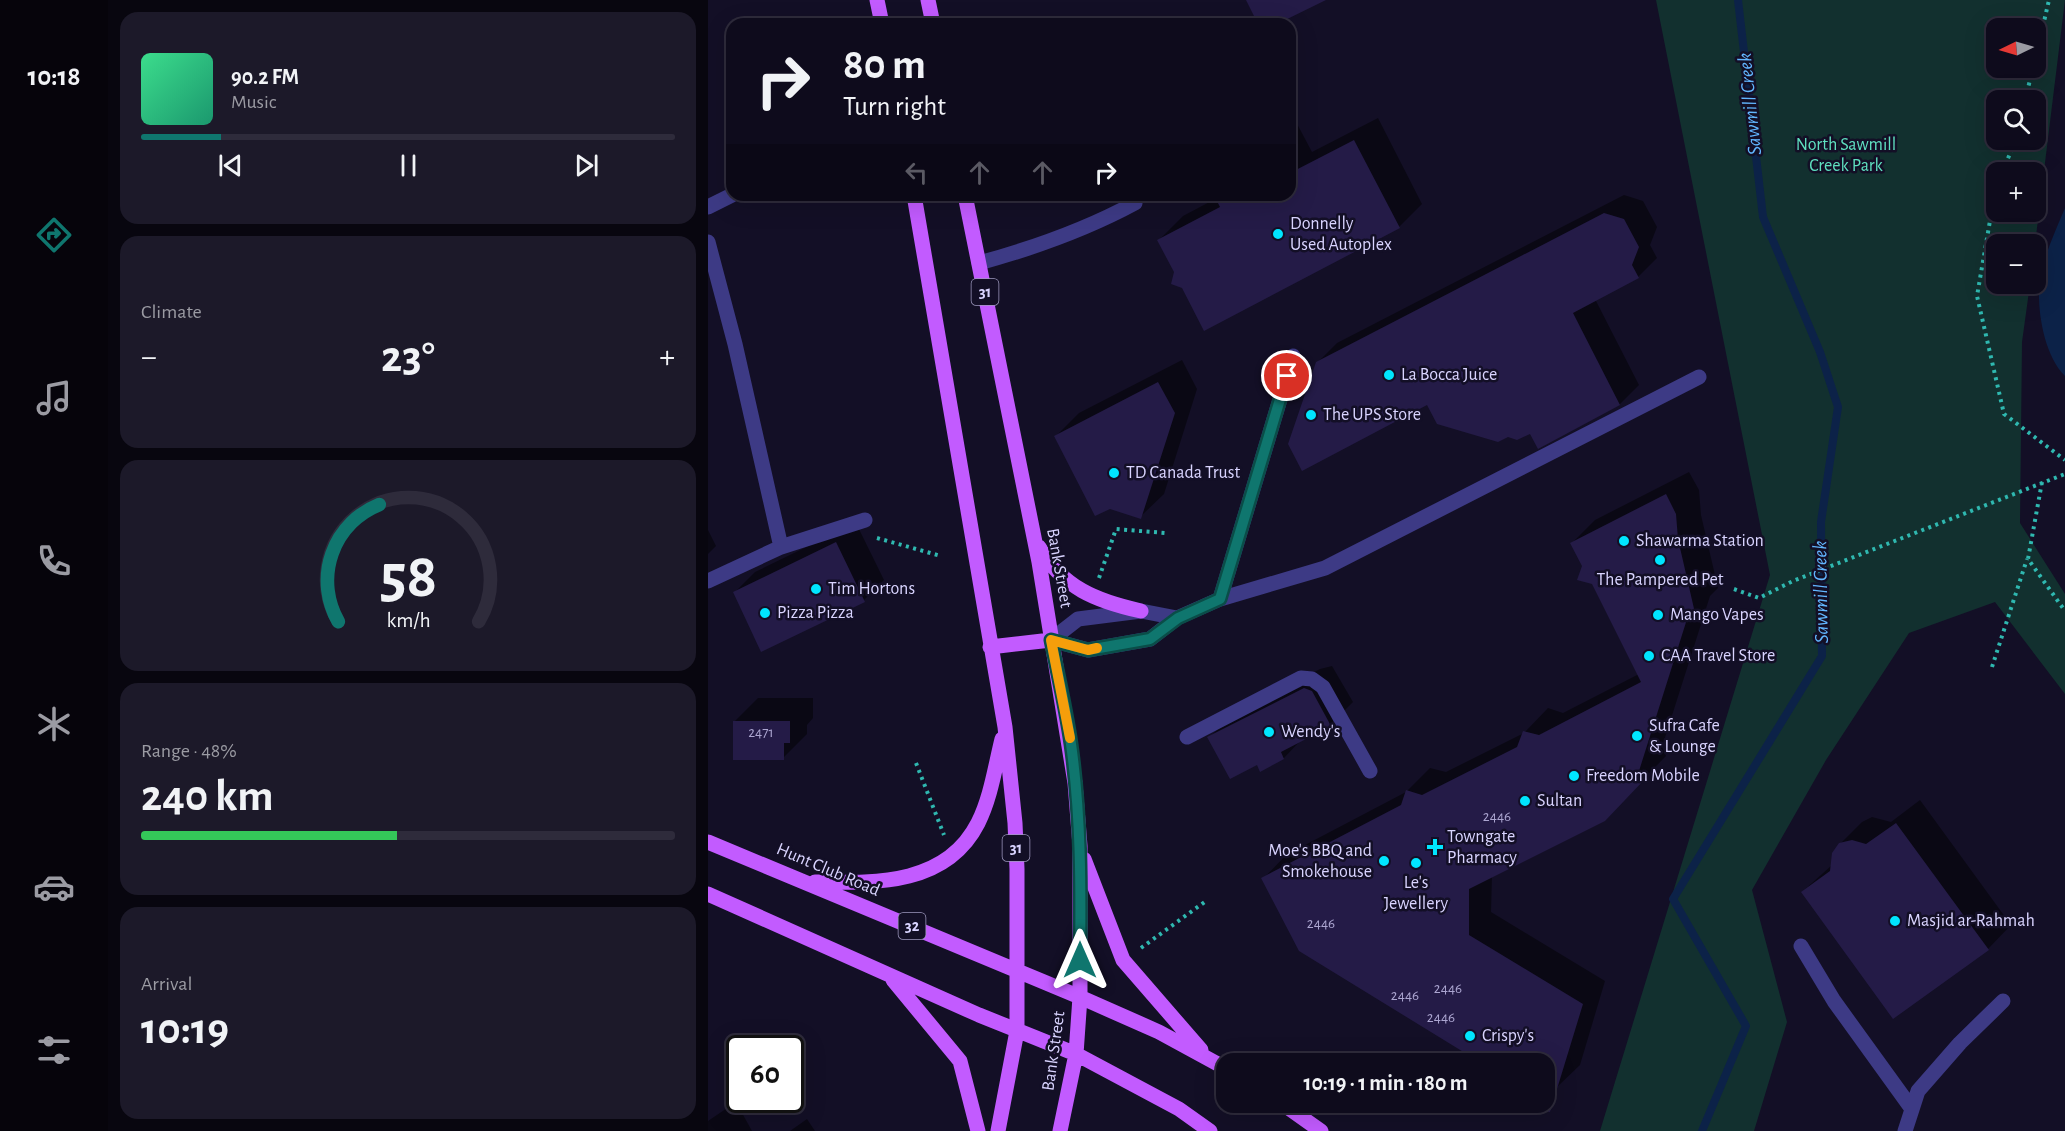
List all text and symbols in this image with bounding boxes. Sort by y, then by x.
north arrow [1986,18,2046,78]
map controls [1986,18,2046,294]
icon: right [744,42,822,120]
text: 80 m [843,44,926,86]
water label: Sawmill Creek [1735,52,1765,156]
text: 10:18 [27,63,81,90]
text: 90.2 FM [231,66,299,88]
button: search [1986,90,2046,150]
text: Music [231,92,277,112]
text: Turn right [843,93,946,120]
park label: North Sawmill Creek Park [1796,136,1896,175]
icon: previous [214,149,247,182]
icon: pause [392,149,425,182]
icon: next [570,149,603,182]
icon: left [900,156,933,189]
icon: ahead [963,156,996,189]
icon: ahead [1026,156,1059,189]
icon: right [1089,156,1122,189]
button: + [1986,162,2046,222]
icon: directions [33,214,75,256]
place label: Donnelly Used Autoplex [1290,215,1392,254]
marker: Donnelly Used Autoplex [1271,227,1285,241]
button: − [1986,234,2046,294]
road number: 31 [972,279,998,305]
text: Climate [141,302,202,322]
text: 23° [381,335,435,380]
text: − [141,341,157,374]
text: + [659,341,675,374]
pin [1261,350,1312,401]
icon: arrive [1270,359,1303,392]
place label: La Bocca Juice [1401,366,1497,384]
marker: La Bocca Juice [1382,368,1396,382]
icon: music [33,377,75,419]
place label: The UPS Store [1323,406,1421,424]
marker: The UPS Store [1304,408,1318,422]
place label: TD Canada Trust [1126,464,1240,482]
marker: TD Canada Trust [1107,466,1121,480]
street label: Bank Street [1043,527,1075,610]
place label: Shawarma Station [1636,532,1764,550]
marker: Shawarma Station [1617,534,1631,548]
icon: phone [33,540,75,582]
water label: Sawmill Creek [1810,541,1832,643]
text: 58 [379,547,437,609]
marker: The Pampered Pet [1653,553,1667,567]
place label: The Pampered Pet [1596,571,1724,589]
place label: Tim Hortons [828,580,915,598]
marker: Tim Hortons [809,582,823,596]
place label: Pizza Pizza [777,604,854,622]
marker: Pizza Pizza [758,606,772,620]
place label: Mango Vapes [1670,606,1764,624]
marker: Mango Vapes [1651,608,1665,622]
text: km/h [386,611,430,632]
place label: CAA Travel Store [1661,647,1775,665]
marker: CAA Travel Store [1642,649,1656,663]
icon: climate [33,703,75,745]
place label: Sufra Cafe & Lounge [1649,717,1720,756]
place label: Wendy's [1281,723,1341,741]
house number: 2471 [748,725,774,740]
marker: Wendy's [1262,725,1276,739]
marker: Sufra Cafe & Lounge [1630,729,1644,743]
text: Range · 48% [141,741,237,761]
place label: Freedom Mobile [1586,767,1700,785]
marker: Freedom Mobile [1567,769,1581,783]
text: 240 km [141,774,274,819]
place label: Sultan [1537,792,1582,810]
marker: Sultan [1518,794,1532,808]
house number: 2446 [1483,809,1511,824]
place label: Towngate Pharmacy [1447,828,1517,867]
road number: 31 [1002,835,1030,861]
street label: Hunt Club Road [774,840,882,900]
marker: Towngate Pharmacy [1428,840,1442,854]
place label: Moe's BBQ and Smokehouse [1268,842,1372,881]
marker: Moe's BBQ and Smokehouse [1377,854,1391,868]
marker: Le's Jewellery [1409,856,1423,870]
icon: car [33,866,75,908]
place label: Le's Jewellery [1384,874,1449,913]
place label: Masjid ar-Rahmah [1907,912,2035,930]
road number: 32 [898,913,926,939]
marker: Masjid ar-Rahmah [1888,914,1902,928]
house number: 2446 [1307,916,1335,931]
position arrow [1048,928,1112,992]
text: Arrival [141,974,192,994]
house number: 2446 [1434,981,1462,996]
house number: 2446 [1391,988,1419,1003]
text: 10:19 [141,1007,229,1052]
street label: Bank Street [1039,1010,1069,1092]
house number: 2446 [1427,1010,1455,1025]
place label: Crispy's [1482,1027,1534,1045]
icon: filters [33,1029,75,1071]
marker: Crispy's [1463,1029,1477,1043]
speed limit sign: 60 [726,1035,804,1113]
text: 10:19 · 1 min · 180 m [1303,1072,1468,1094]

